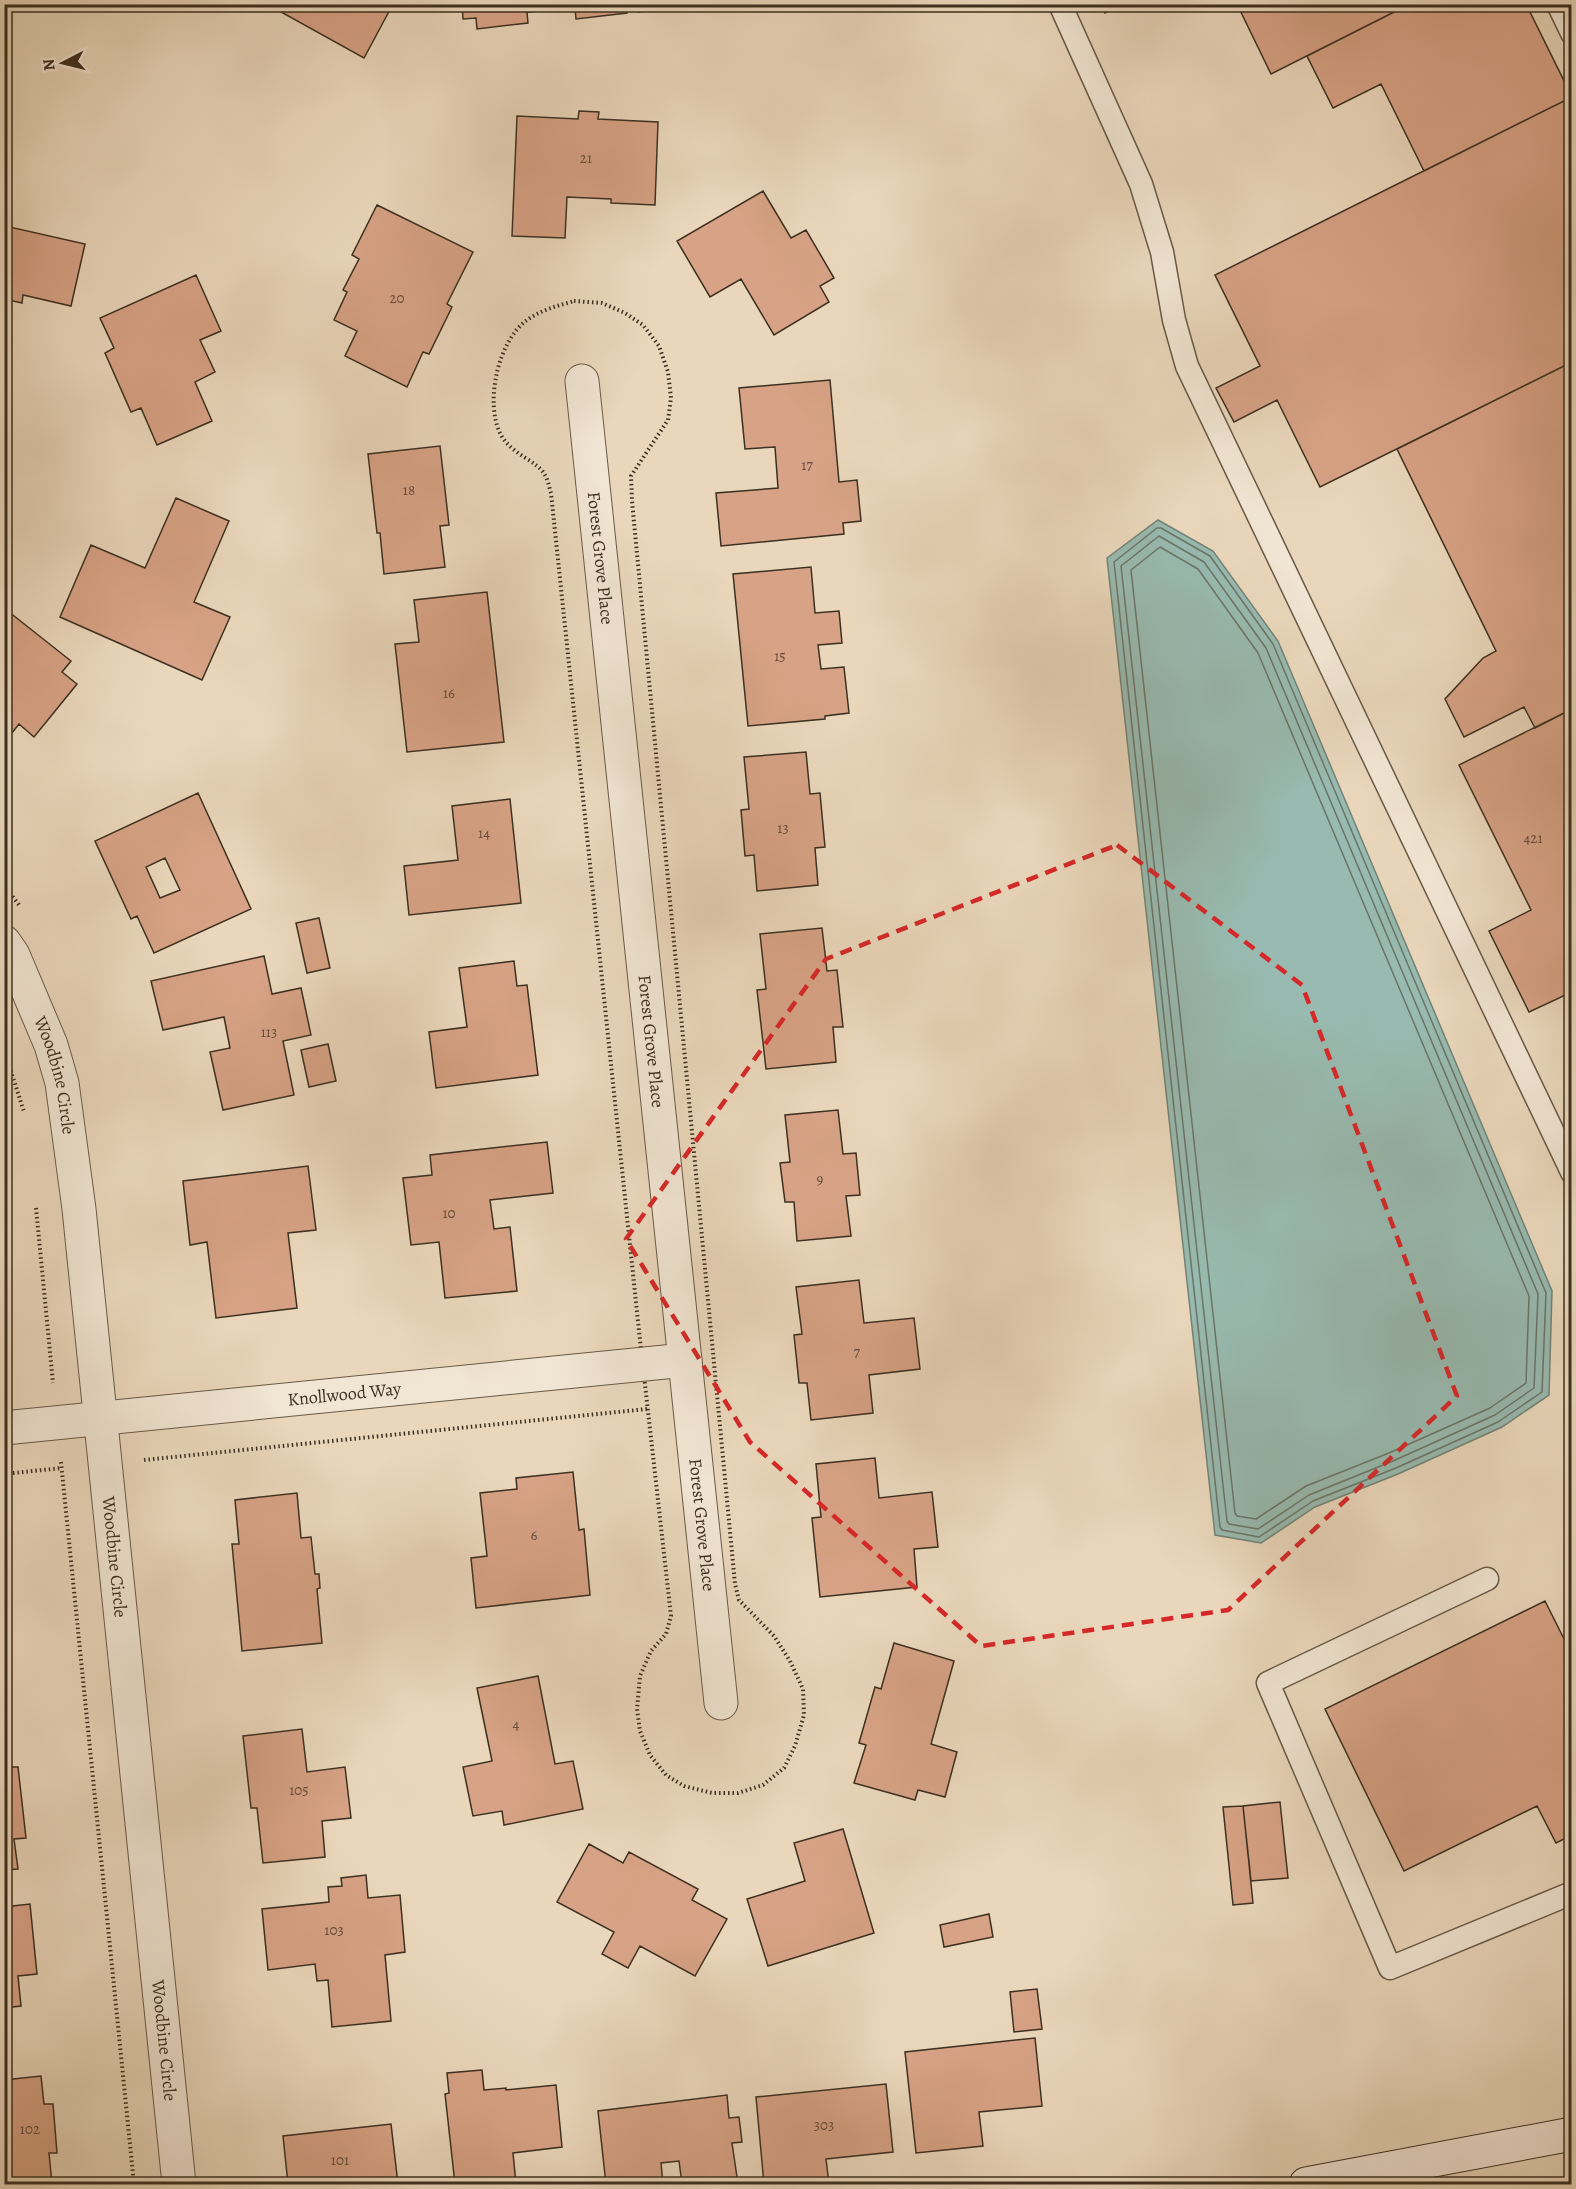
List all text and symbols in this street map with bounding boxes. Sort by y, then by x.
north arrow [33,33,93,93]
text: N [37,57,61,72]
house number: 21 [580,148,592,168]
house number: 20 [389,288,405,308]
house number: 17 [801,455,813,475]
house number: 18 [403,480,415,500]
street label: Forest Grove Place [582,490,620,626]
house number: 15 [774,646,786,666]
house number: 16 [443,683,455,703]
house number: 13 [777,818,789,838]
house number: 14 [478,823,490,843]
house number: 421 [1523,828,1543,848]
street label: Forest Grove Place [633,974,670,1109]
street label: Woodbine Circle [28,1011,81,1136]
house number: 113 [261,1022,277,1042]
house number: 9 [817,1169,824,1189]
house number: 10 [442,1203,456,1223]
house number: 7 [854,1342,861,1362]
street label: Knollwood Way [286,1376,403,1412]
street label: Forest Grove Place [683,1457,721,1592]
street label: Woodbine Circle [96,1494,133,1619]
house number: 6 [531,1525,538,1545]
house number: 4 [513,1714,520,1734]
house number: 105 [289,1780,309,1800]
house number: 103 [324,1920,344,1940]
street label: Woodbine Circle [146,1978,182,2102]
house number: 303 [814,2115,834,2135]
house number: 102 [20,2119,40,2139]
house number: 101 [331,2150,349,2170]

